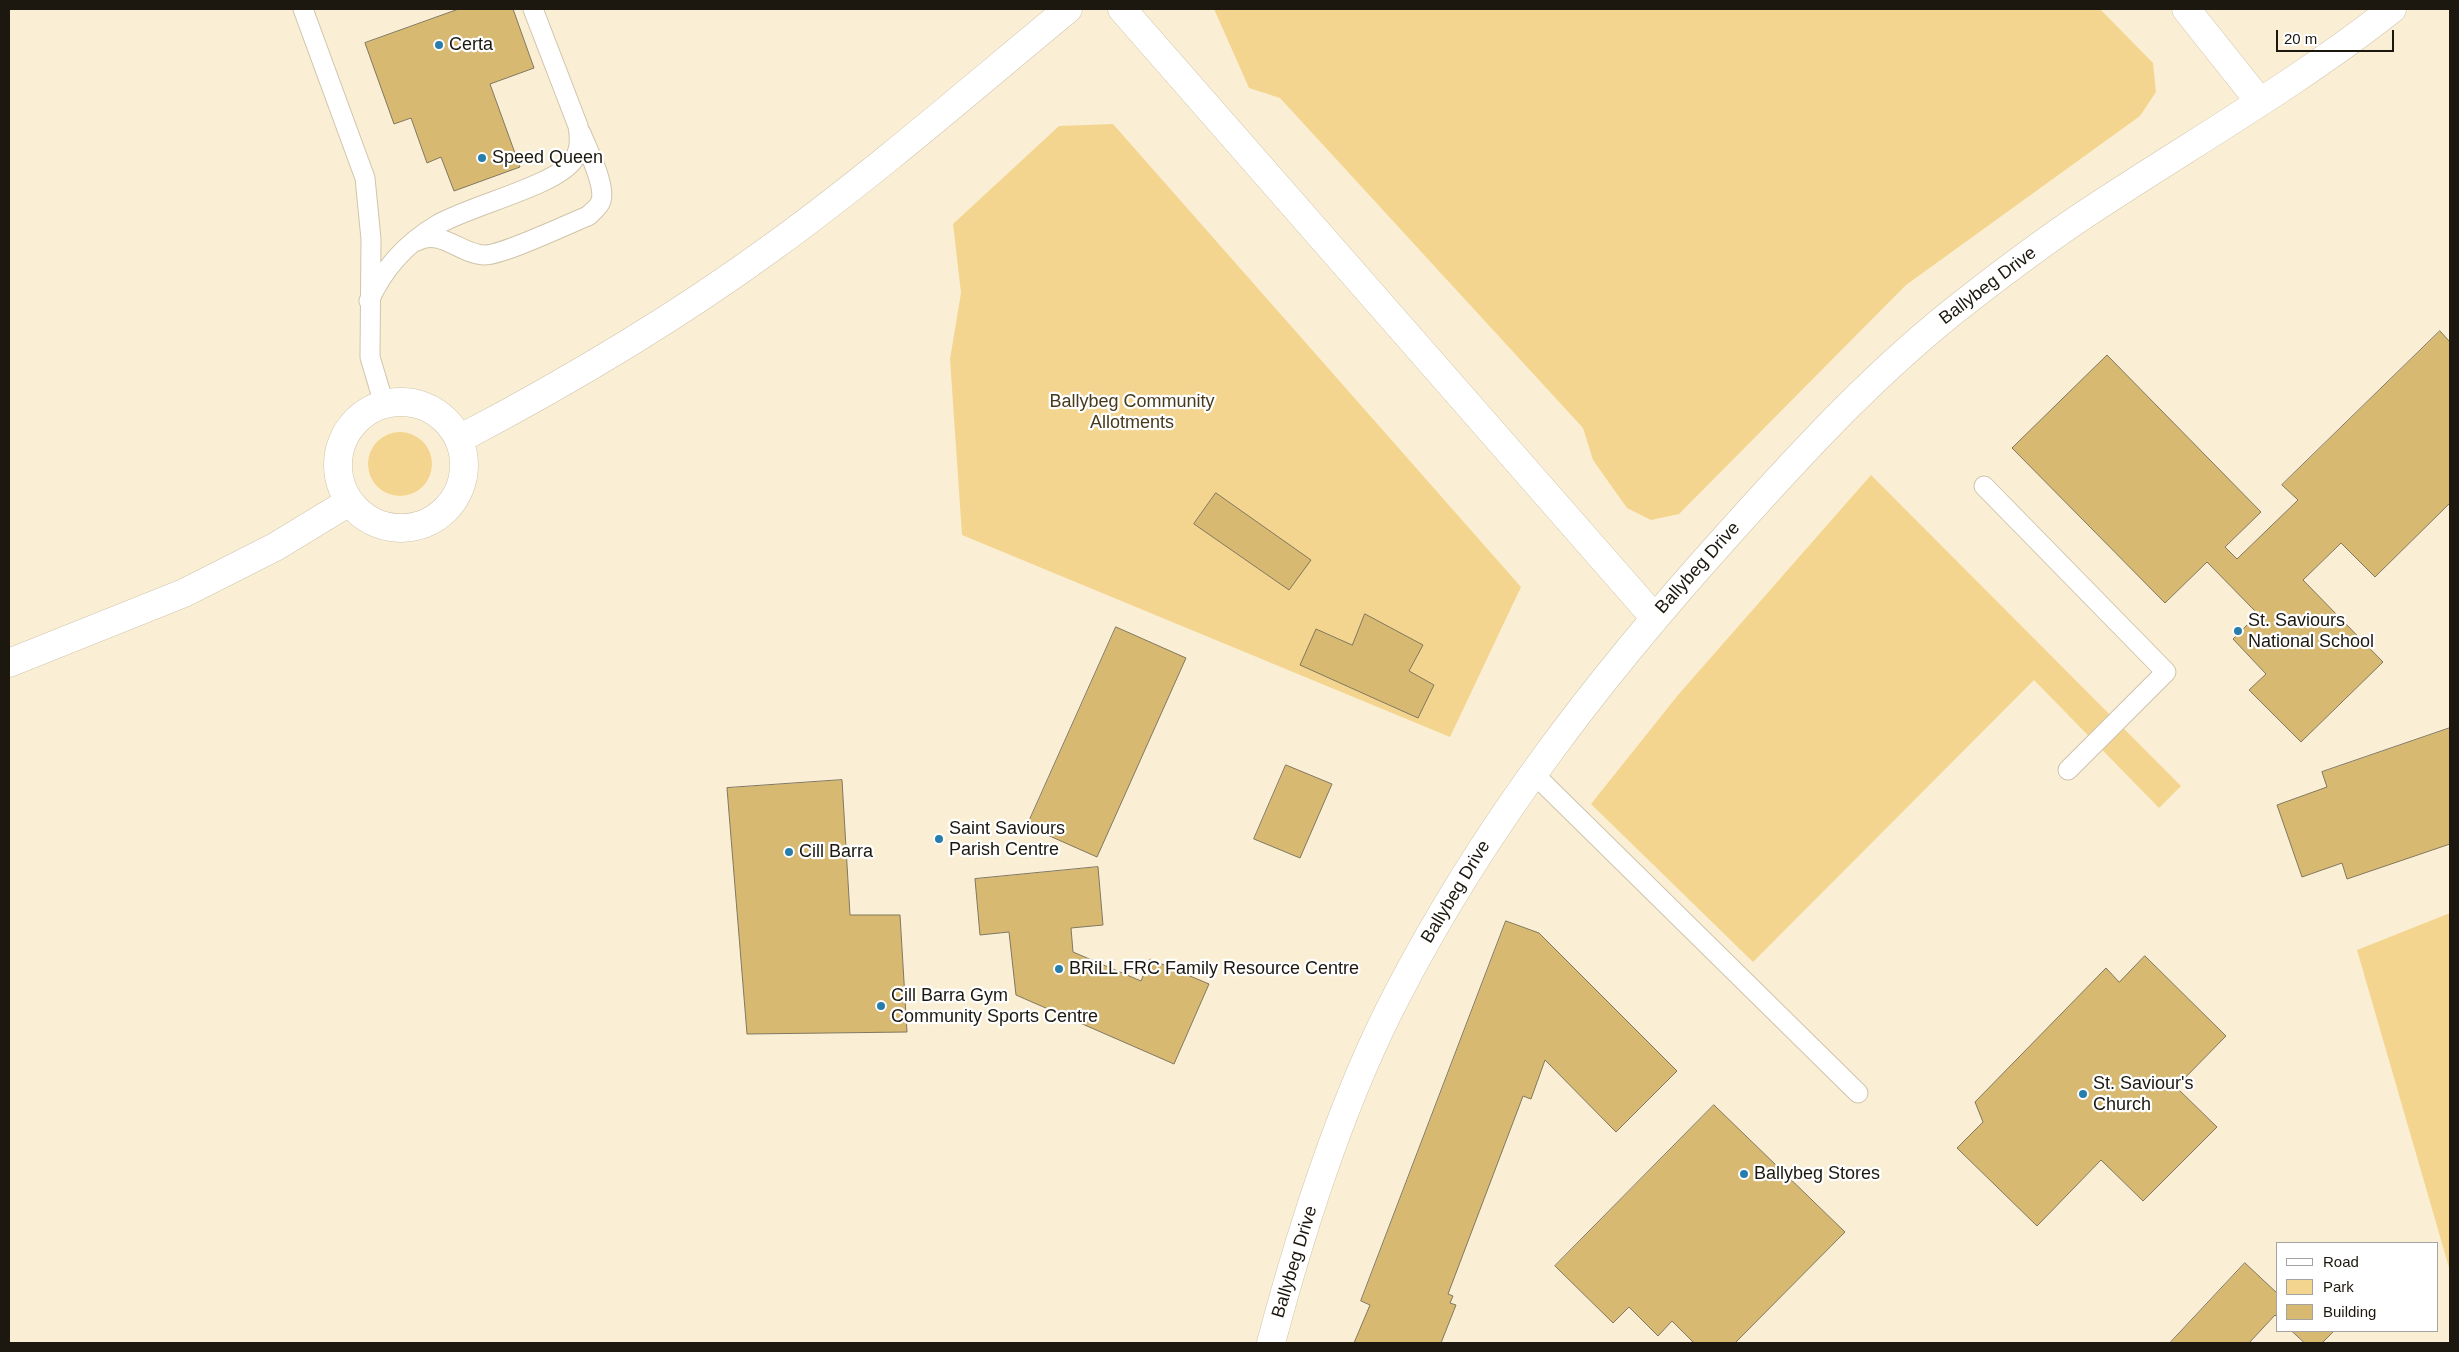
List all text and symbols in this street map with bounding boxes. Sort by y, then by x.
scale bar [2279,20,2396,52]
text: 20 m [2284,30,2317,47]
place label: Certa [449,34,493,56]
marker: Certa [433,39,445,51]
place label: Speed Queen [492,147,603,169]
marker: Speed Queen [476,152,488,164]
street label: Ballybeg Drive [1935,242,2041,330]
park label: Ballybeg Community Allotments [1049,391,1215,434]
street label: Ballybeg Drive [1651,518,1745,618]
place label: St. Saviours National School [2248,610,2374,652]
marker: St. Saviours National School [2232,625,2244,637]
place label: Saint Saviours Parish Centre [949,818,1065,861]
marker: Saint Saviours Parish Centre [933,833,945,845]
street label: Ballybeg Drive [1417,837,1495,947]
place label: Cill Barra [799,841,873,863]
marker: Cill Barra [783,846,795,858]
place label: BRiLL FRC Family Resource Centre [1069,958,1359,980]
marker: BRiLL FRC Family Resource Centre [1053,963,1065,975]
place label: Cill Barra Gym Community Sports Centre [891,985,1098,1028]
marker: Cill Barra Gym Community Sports Centre [875,1000,887,1012]
place label: St. Saviour's Church [2093,1073,2193,1116]
marker: St. Saviour's Church [2077,1088,2089,1100]
place label: Ballybeg Stores [1754,1163,1880,1185]
marker: Ballybeg Stores [1738,1168,1750,1180]
street label: Ballybeg Drive [1268,1203,1322,1321]
legend [2276,1242,2439,1332]
text: Road [2323,1253,2359,1270]
text: Park [2323,1278,2354,1295]
text: Building [2323,1303,2376,1320]

